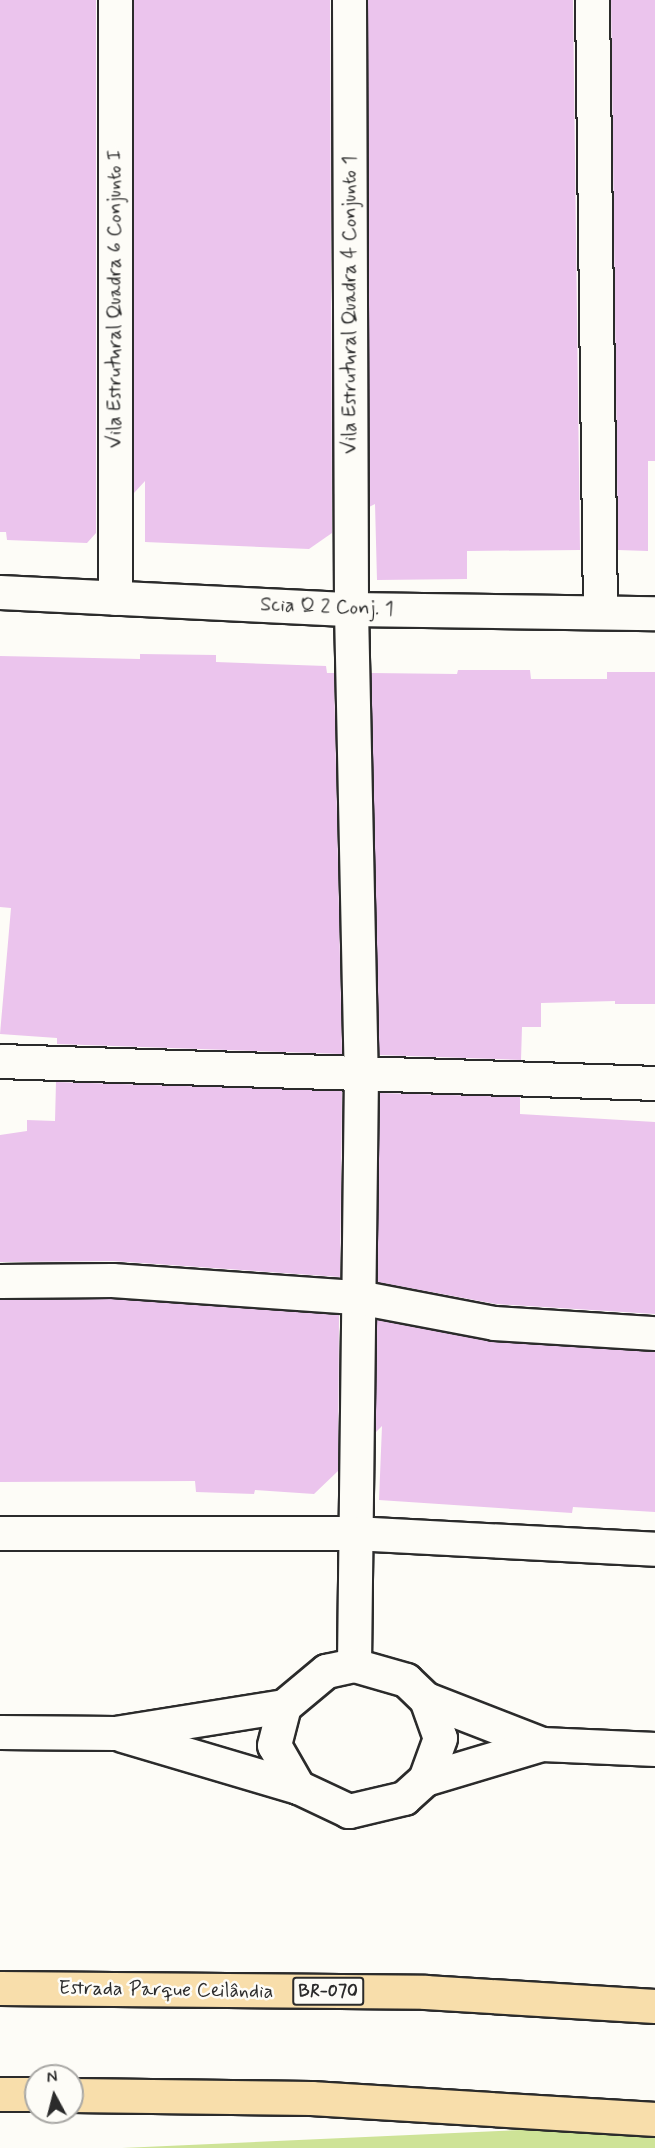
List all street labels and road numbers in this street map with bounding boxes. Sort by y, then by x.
street label: Vila Estrutural Quadra 6 Conjunto I [103,148,127,450]
street label: Vila Estrutural Quadra 4 Conjunto 1 [338,154,362,456]
street label: Scia Q 2 Conj. 1 [260,593,394,621]
street label: Estrada Parque Ceilândia [61,1976,271,2004]
road number: BR-070 [292,1976,364,2006]

